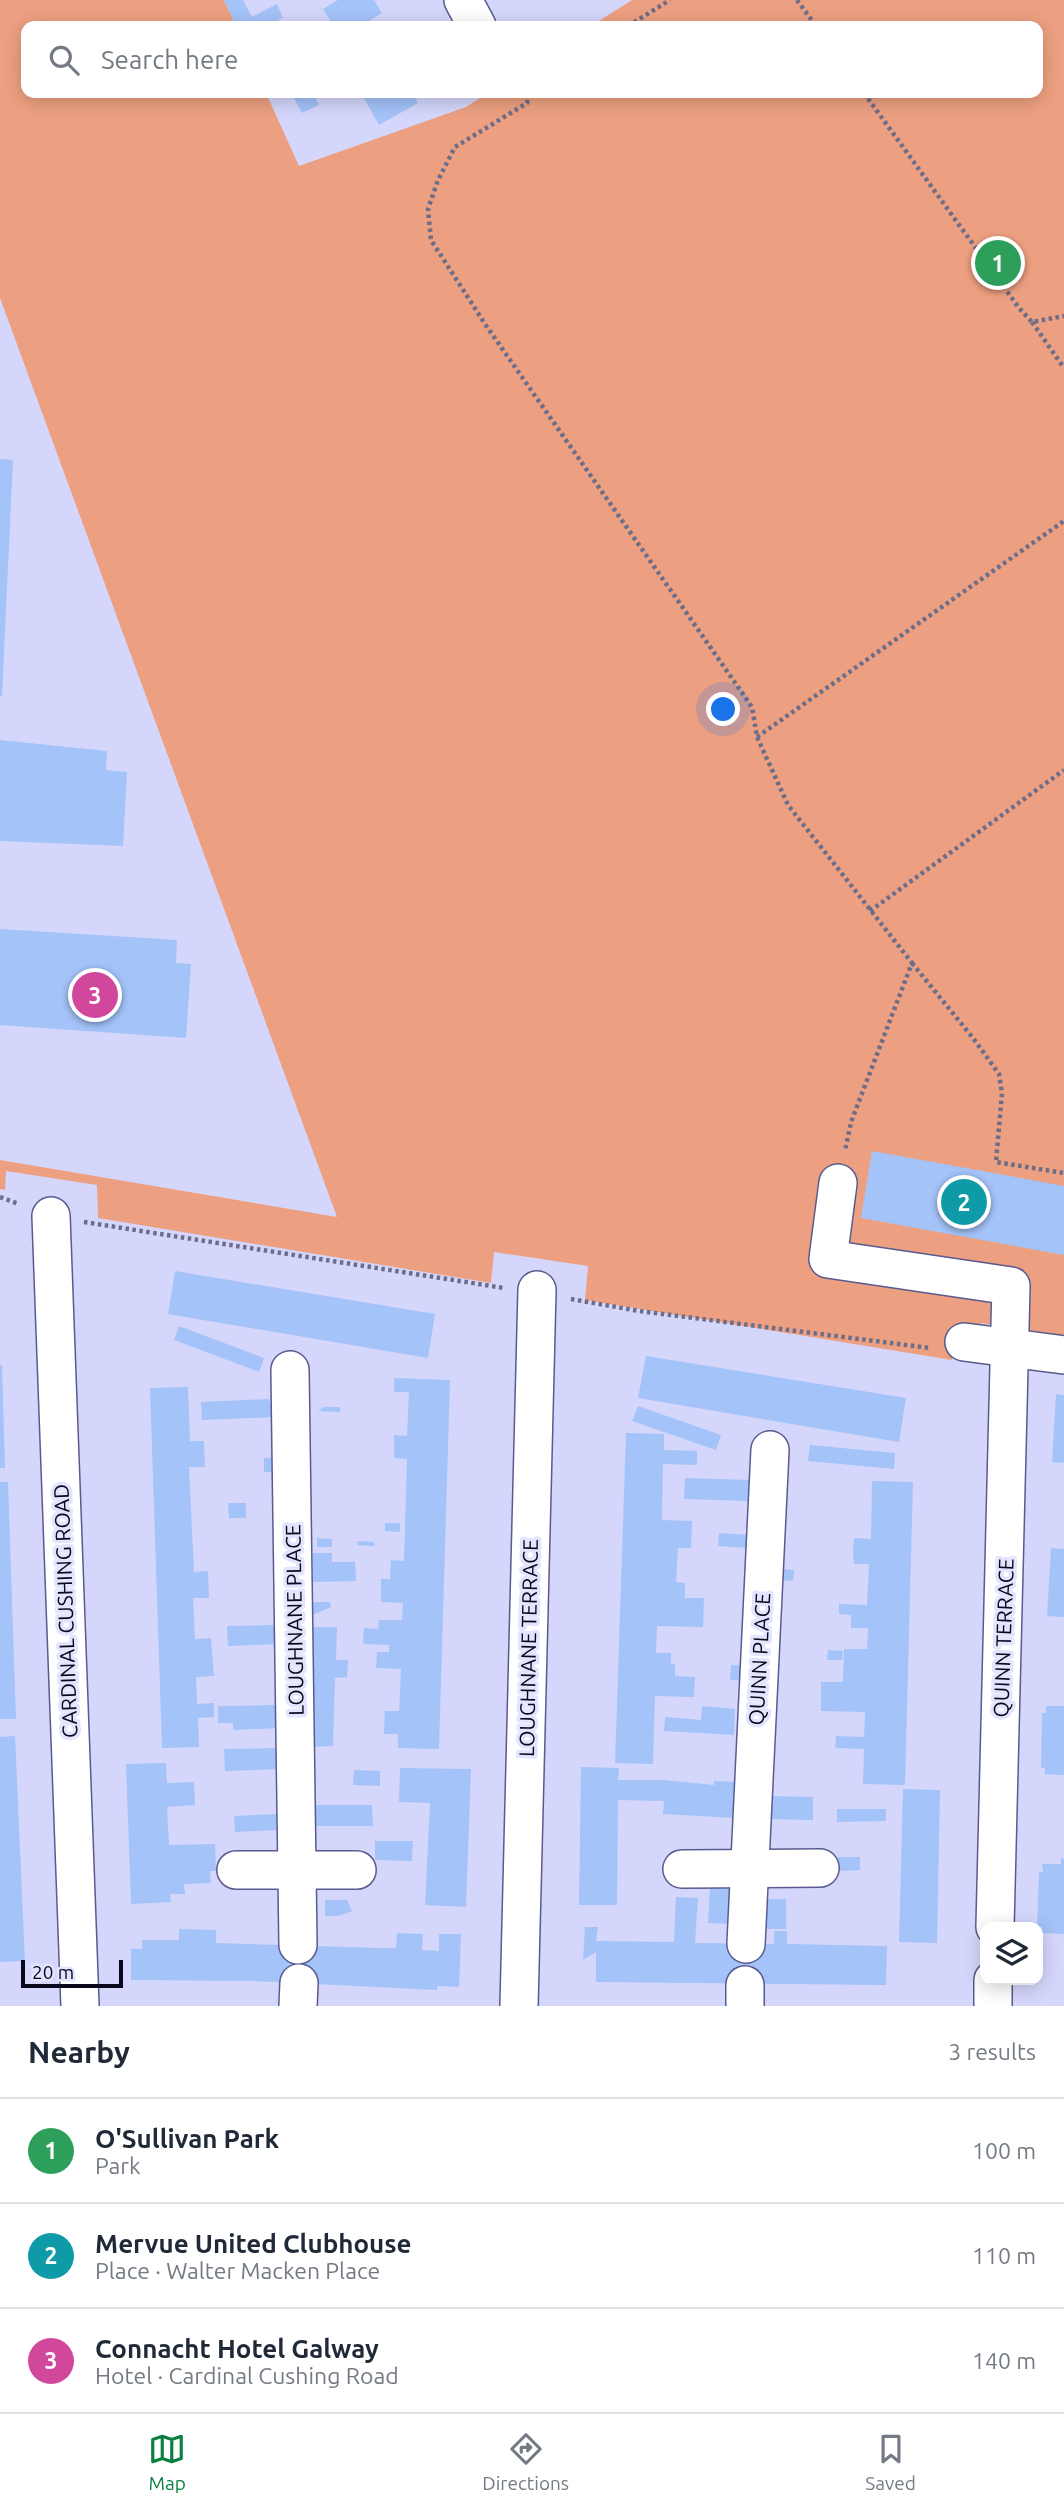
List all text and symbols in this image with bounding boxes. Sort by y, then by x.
search box [21,21,1043,98]
icon: search [45,41,83,79]
text: Search here [101,45,238,74]
pin: 1 [975,237,1021,289]
your location [706,692,740,726]
pin: 3 [72,969,118,1021]
pin: 2 [941,1176,987,1228]
street label: CARDINAL CUSHING ROAD [49,1484,81,1738]
street label: LOUGHNANE PLACE [280,1524,308,1716]
street label: LOUGHNANE TERRACE [514,1539,542,1757]
street label: QUINN TERRACE [988,1558,1018,1718]
street label: QUINN PLACE [744,1592,774,1726]
map controls [980,1922,1043,1985]
button: layers [980,1922,1043,1985]
scale bar [21,1957,122,1989]
text: 20 m [32,1961,74,1983]
text: Nearby [28,2035,130,2069]
text: 3 results [948,2039,1036,2064]
text: O'Sullivan Park [95,2124,279,2153]
text: 1 [45,2138,57,2163]
text: 100 m [972,2138,1036,2163]
text: Park [95,2153,141,2178]
text: Mervue United Clubhouse [95,2229,412,2258]
text: 2 [45,2243,57,2268]
text: 110 m [972,2243,1036,2268]
text: Place · Walter Macken Place [95,2258,380,2283]
text: Connacht Hotel Galway [95,2334,379,2363]
text: 3 [45,2348,57,2373]
text: 140 m [972,2348,1036,2373]
text: Hotel · Cardinal Cushing Road [95,2363,399,2388]
tab: Map [148,2430,186,2494]
tab: Directions [482,2430,569,2494]
tab: Saved [865,2430,916,2494]

